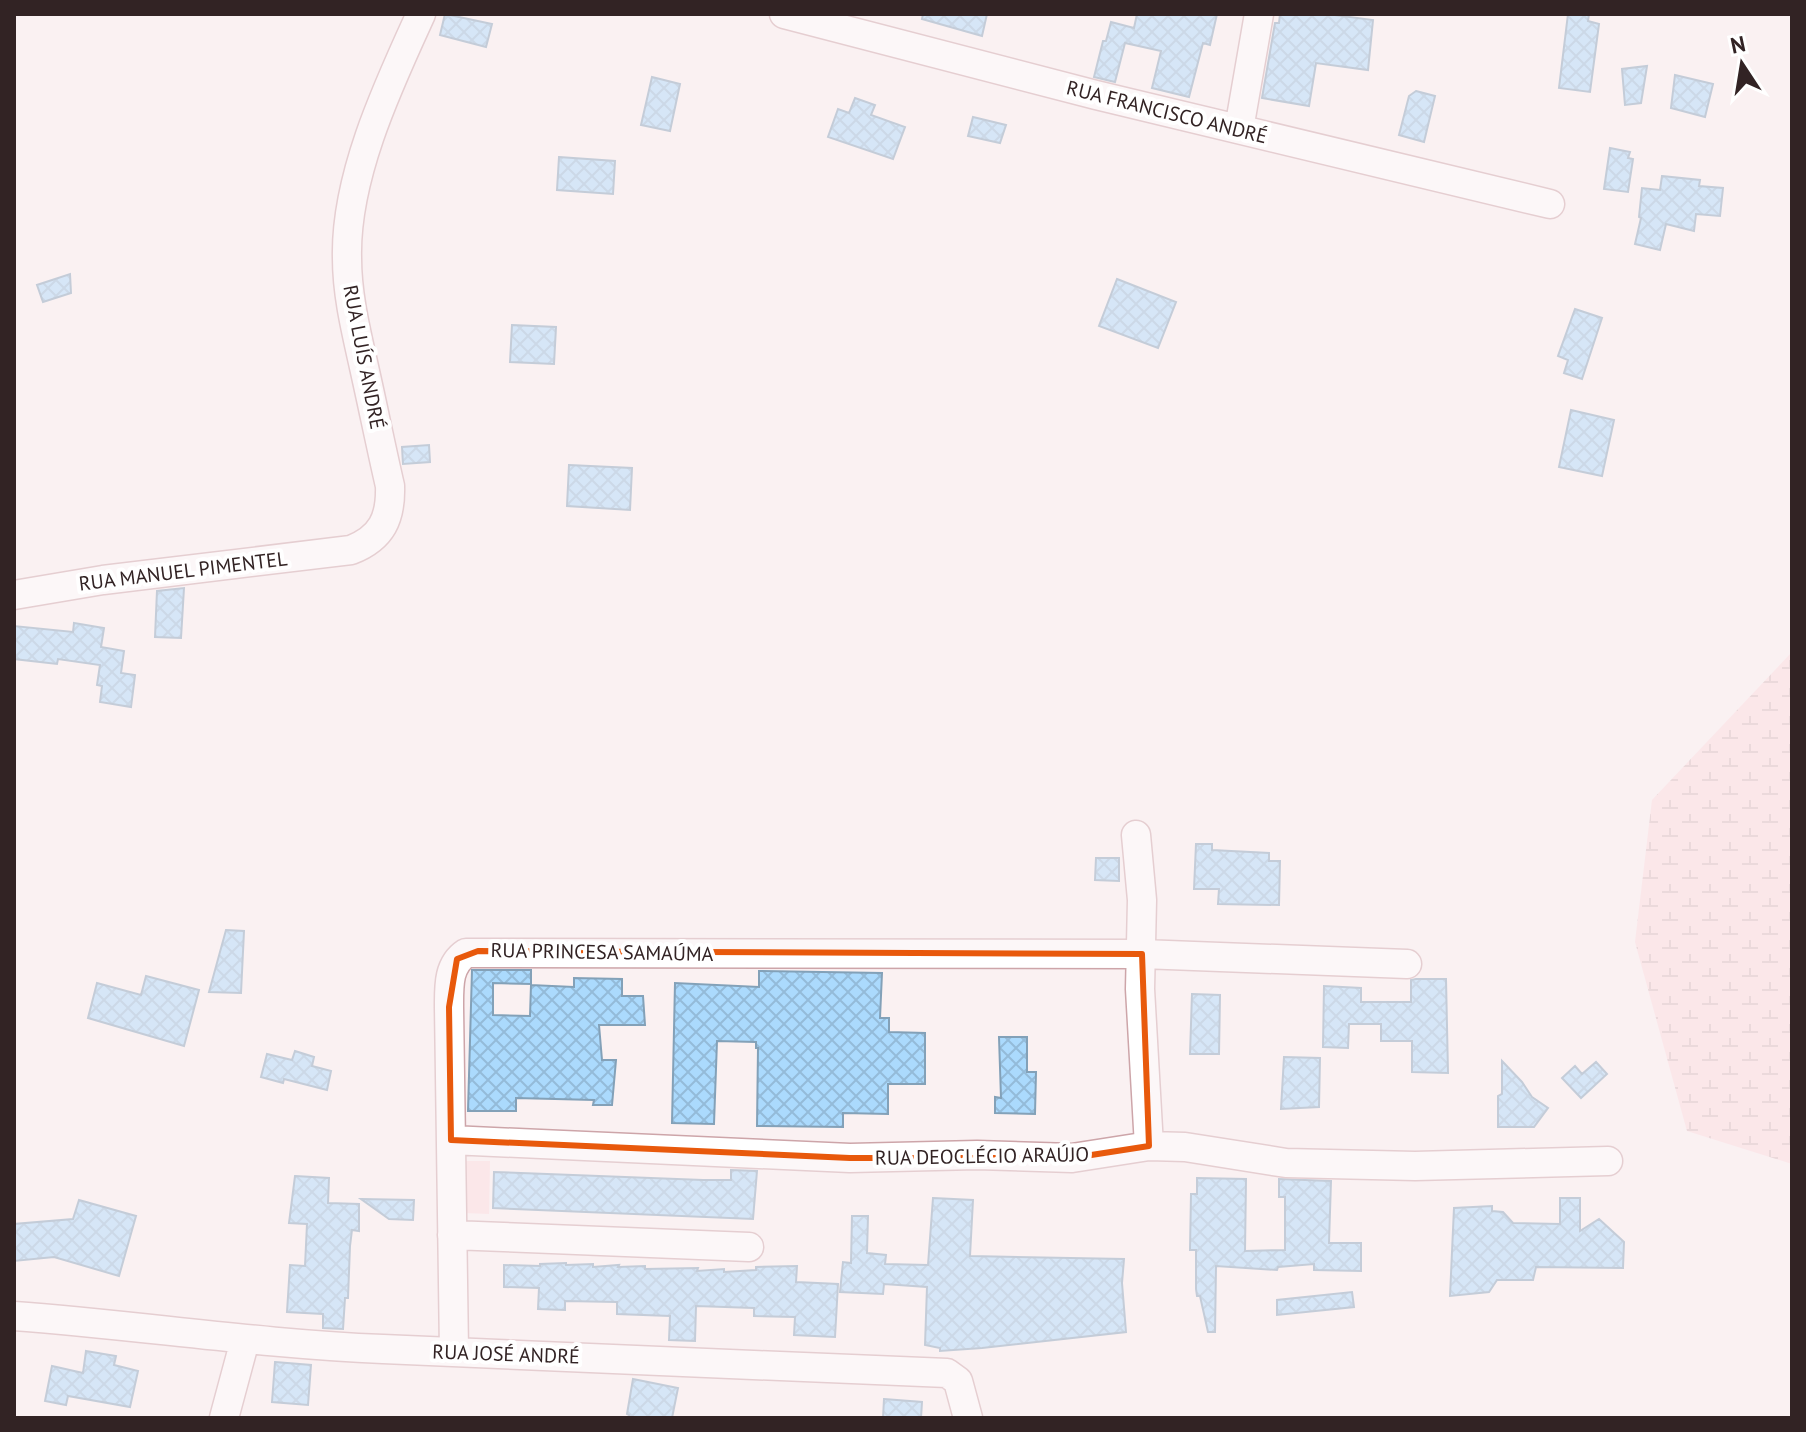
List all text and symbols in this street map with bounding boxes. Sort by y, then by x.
north arrow [1702,24,1782,104]
text: N [1728,29,1748,60]
street label: RUA FRANCISCO ANDRÉ [1064,74,1270,150]
street label: RUA LUÍS ANDRÉ [337,283,391,431]
street label: RUA MANUEL PIMENTEL [77,545,289,597]
street label: RUA PRINCESA SAMAÚMA [490,937,714,967]
street label: RUA DEOCLÉCIO ARAÚJO [875,1141,1089,1171]
street label: RUA JOSÉ ANDRÉ [432,1338,580,1370]

